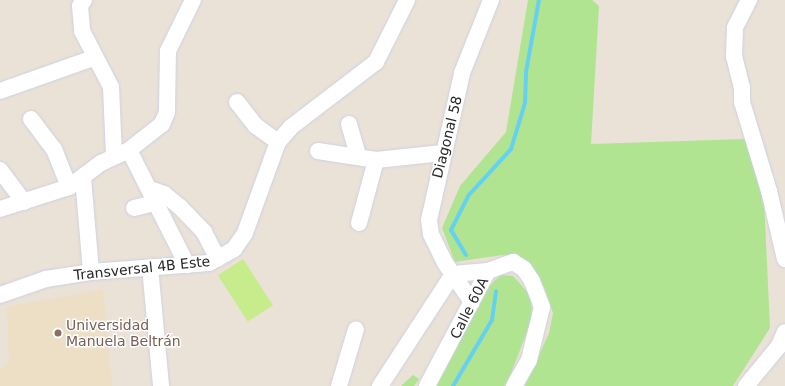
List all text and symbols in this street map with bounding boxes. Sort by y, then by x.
street label: Diagonal 58 [429,94,465,180]
street label: Transversal 4B Este [73,252,211,284]
street label: Calle 60A [446,275,492,341]
place label: Universidad Manuela Beltrán [66,317,181,350]
marker: Universidad Manuela Beltrán [53,328,63,338]

